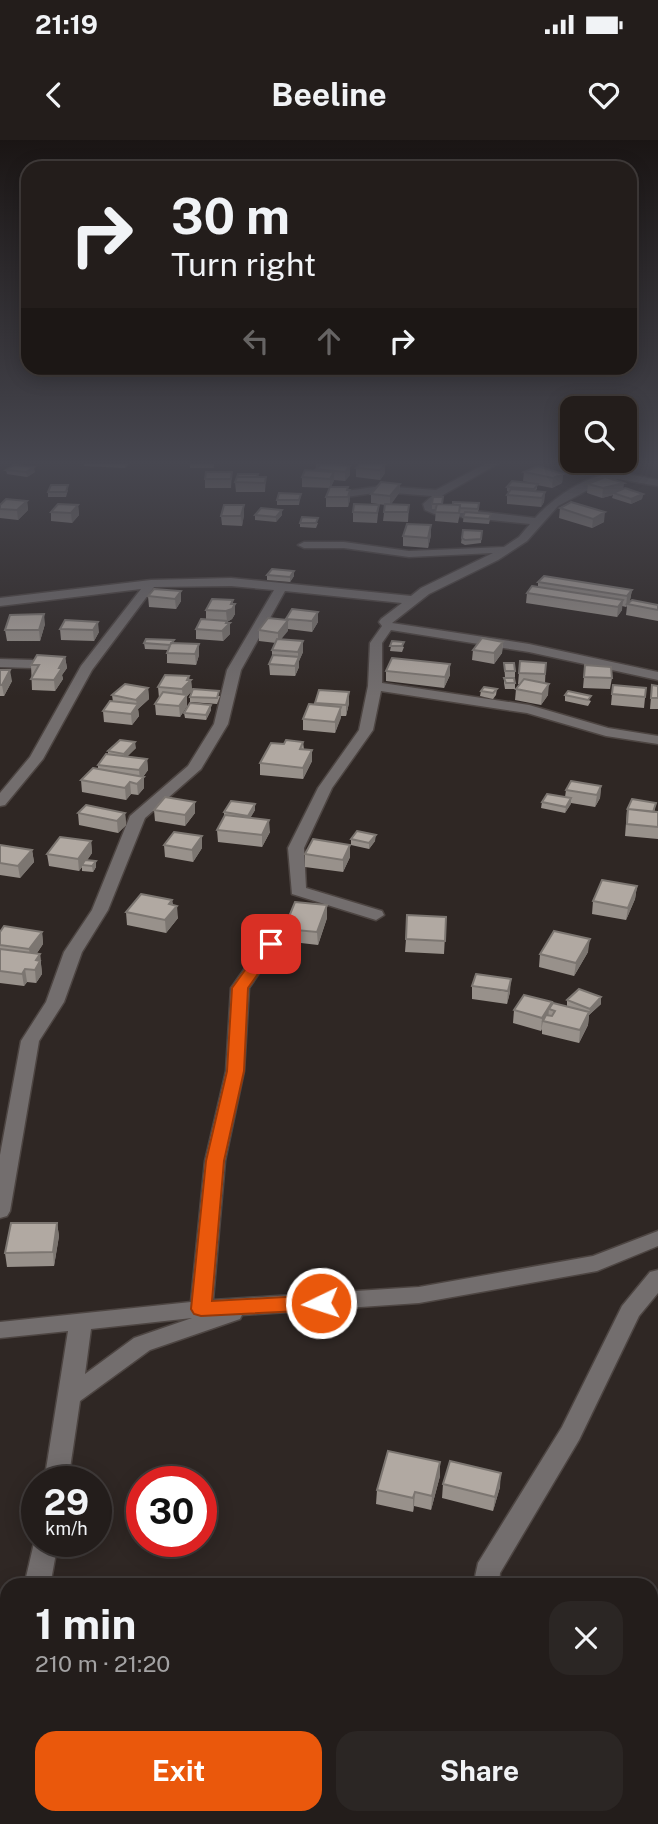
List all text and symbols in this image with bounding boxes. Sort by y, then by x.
text: 21:19 [35,9,98,40]
icon: back [35,76,73,114]
text: Beeline [271,76,387,113]
icon: heart [585,76,623,114]
text: 30 m [171,187,290,245]
icon: right [56,189,147,280]
text: Turn right [171,246,316,283]
icon: left [237,322,275,360]
icon: ahead [310,322,348,360]
icon: right [383,322,421,360]
map controls [560,396,637,473]
button: search [560,396,637,473]
pin [241,914,301,974]
icon: arrive [252,925,290,963]
position arrow [284,1266,358,1340]
speed limit sign: 30 [126,1466,217,1557]
text: 29 [44,1482,89,1523]
text: km/h [45,1518,88,1539]
text: 1 min [35,1599,136,1648]
button: close [549,1601,623,1675]
text: 210 m · 21:20 [35,1650,170,1677]
button: Exit [35,1731,322,1811]
button: Share [336,1731,623,1811]

